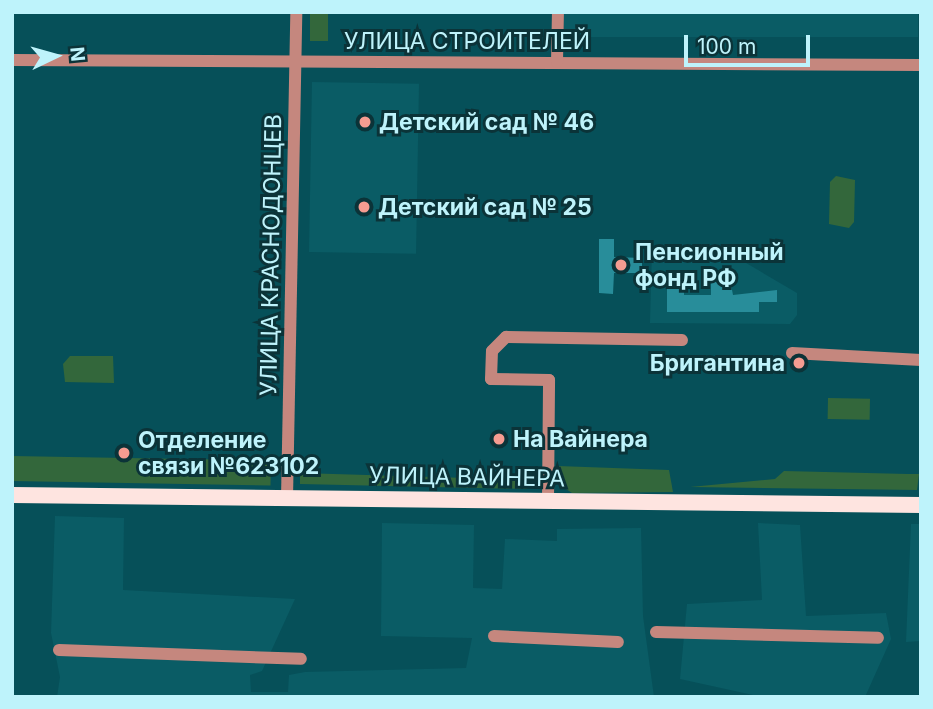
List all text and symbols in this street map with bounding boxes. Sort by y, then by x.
north arrow [21,21,91,91]
scale bar [688,21,814,65]
street label: УЛИЦА СТРОИТЕЛЕЙ [344,27,590,55]
text: 100 m [697,34,756,59]
text: N [65,46,90,62]
place label: Детский сад № 46 [379,108,594,136]
street label: УЛИЦА КРАСНОДОНЦЕВ [255,114,287,396]
marker: Детский сад № 46 [357,114,373,130]
place label: Детский сад № 25 [378,193,592,221]
marker: Детский сад № 25 [356,199,372,215]
place label: Пенсионный фонд РФ [635,238,784,292]
marker: Пенсионный фонд РФ [613,257,629,273]
place label: Бригантина [650,349,785,377]
marker: Бригантина [791,355,807,371]
place label: На Вайнера [513,425,648,453]
place label: Отделение связи №623102 [138,426,319,480]
marker: На Вайнера [491,431,507,447]
marker: Отделение связи №623102 [116,445,132,461]
street label: УЛИЦА ВАЙНЕРА [369,461,565,493]

